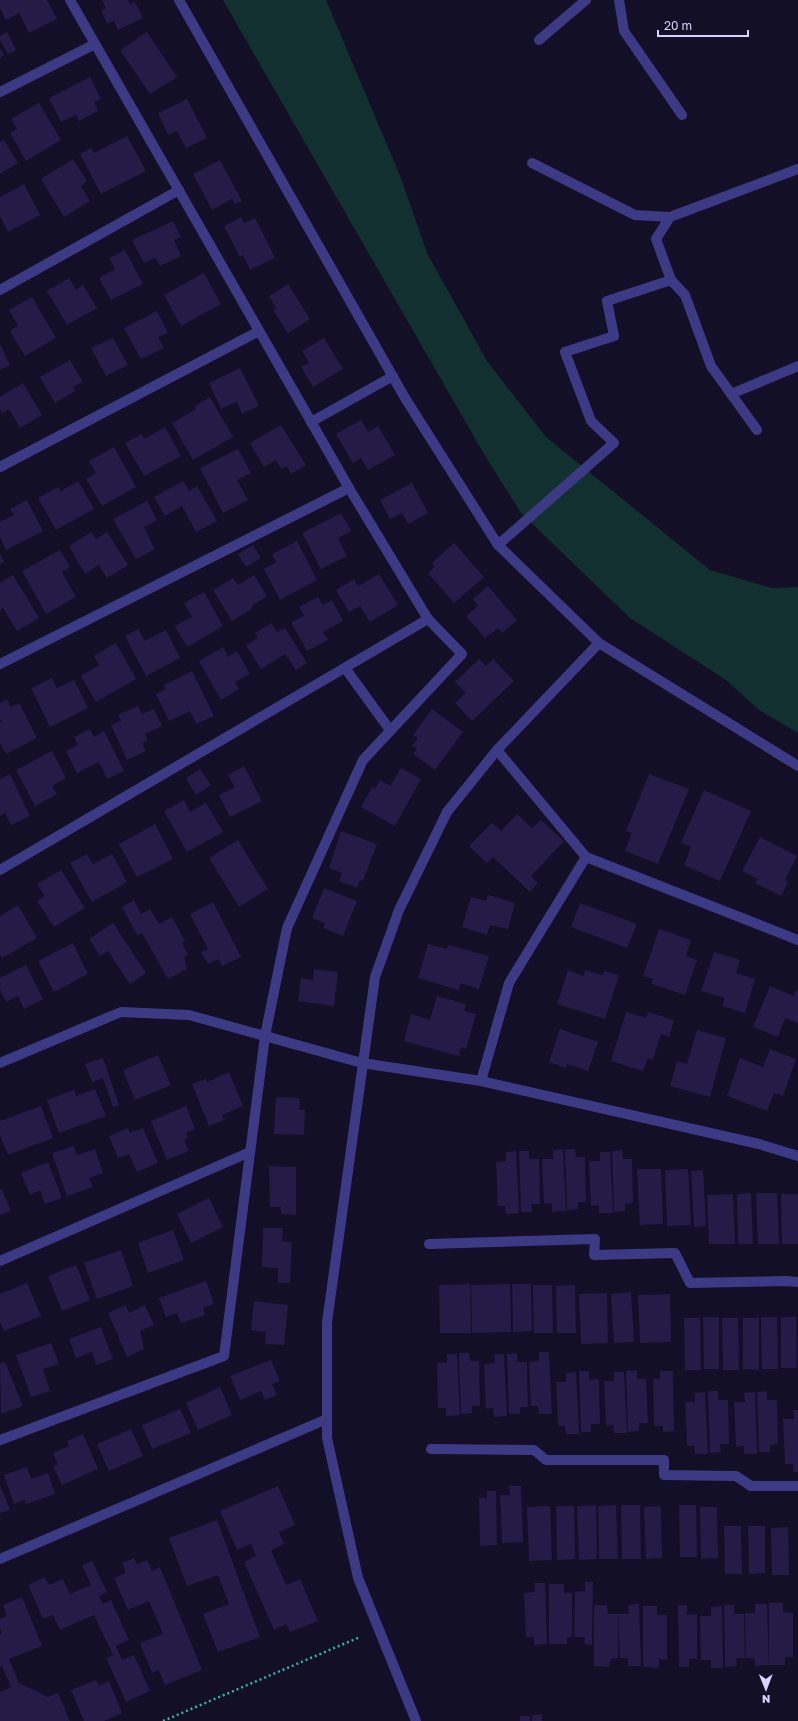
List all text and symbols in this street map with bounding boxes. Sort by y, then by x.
scale bar [658,12,748,38]
text: 20 m [664,18,692,33]
north arrow [746,1669,786,1709]
text: N [762,1693,770,1706]

